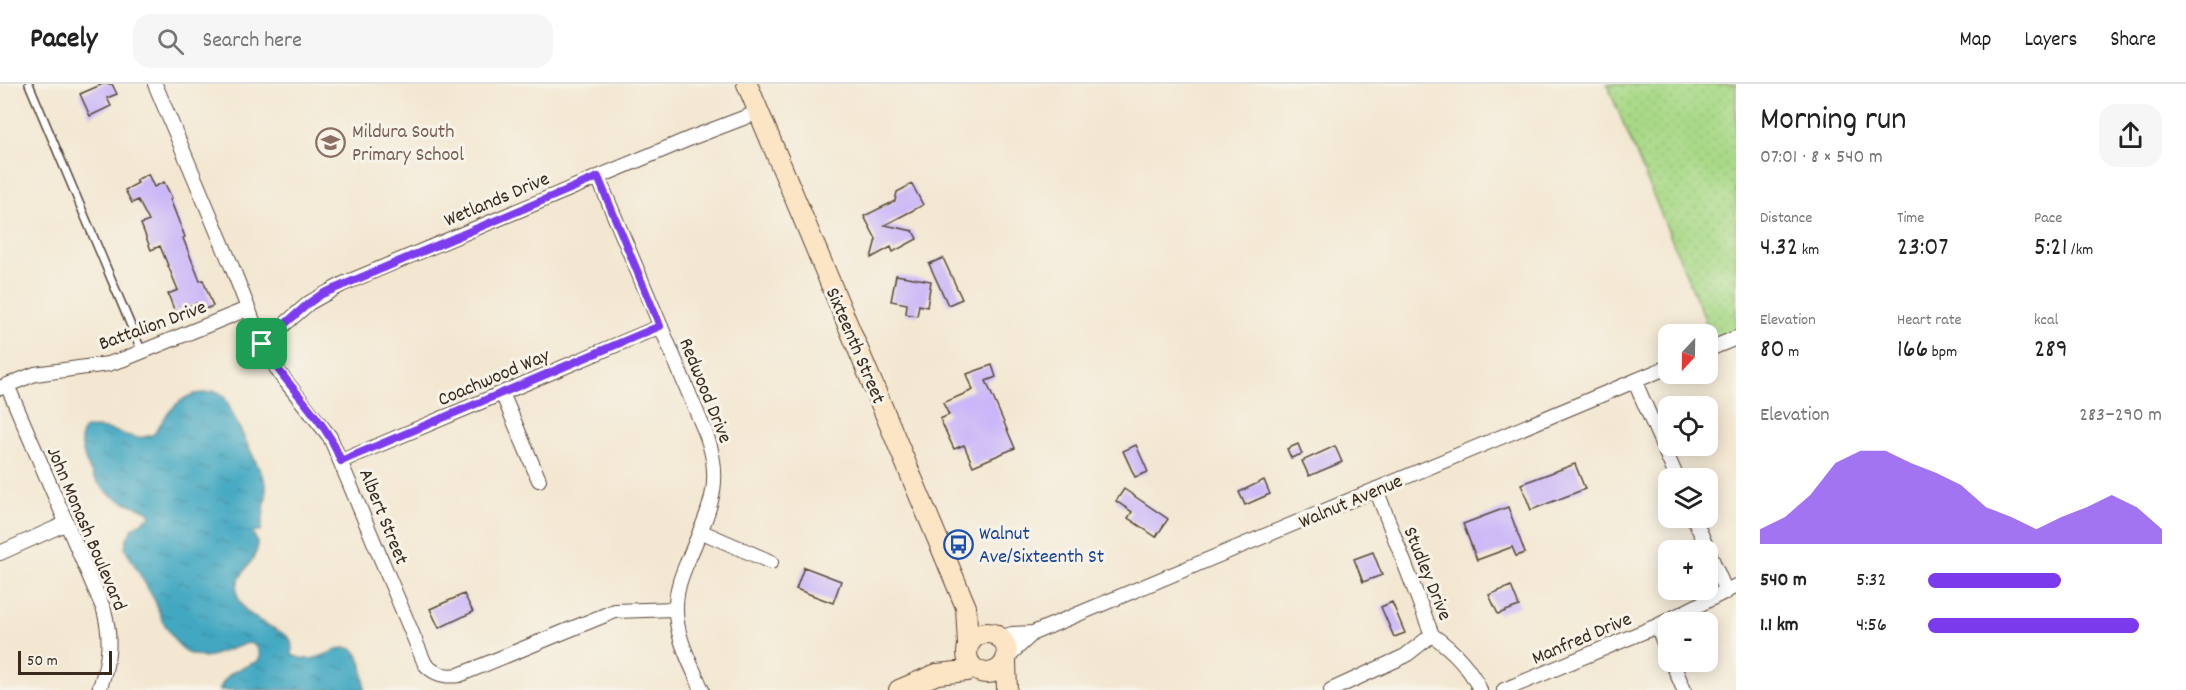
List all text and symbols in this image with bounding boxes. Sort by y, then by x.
search box [133,14,553,68]
text: Pacely [30,21,97,61]
icon: search [154,25,187,58]
text: Search here [202,26,302,57]
text: Map [1960,26,1991,56]
text: Layers [2024,26,2077,56]
text: Share [2110,26,2156,56]
text: Morning run [1760,98,1907,145]
button: share [2099,104,2162,167]
place label: Mildura South Primary School [352,119,464,170]
school or university icon: Mildura South Primary School [315,126,347,158]
text: 07:01 · 8 × 540 m [1760,144,1883,172]
street label: Wetlands Drive [440,166,554,236]
text: Distance [1760,207,1812,230]
text: Time [1897,207,1924,230]
text: Pace [2034,207,2062,230]
text: 4.32 [1760,230,1798,267]
text: 23:07 [1897,230,1948,267]
text: 5:21 [2034,230,2067,267]
text: km [1798,239,1819,262]
text: /km [2067,239,2093,262]
street label: Sixteenth Street [817,284,891,409]
street label: Battalion Drive [95,294,211,359]
text: Elevation [1760,309,1816,332]
text: Heart rate [1897,309,1962,332]
text: kcal [2034,309,2058,332]
pin [236,318,287,369]
north arrow [1658,324,1718,384]
map controls [1658,324,1718,672]
icon: arrive [245,327,278,360]
text: 80 [1760,332,1785,369]
text: 166 [1897,332,1928,369]
text: 289 [2034,332,2068,369]
street label: Redwood Drive [670,334,738,448]
text: m [1785,341,1799,364]
text: bpm [1928,341,1957,364]
street label: Coachwood Way [434,342,555,415]
button: locate [1658,396,1718,456]
text: Elevation [1760,402,1830,430]
text: 283–290 m [2079,402,2162,430]
street label: John Monash Boulevard [38,443,132,615]
street label: Albert Street [350,465,414,569]
street label: Walnut Avenue [1295,468,1408,537]
button: layers [1658,468,1718,528]
place label: Walnut Ave/Sixteenth St [979,521,1104,572]
street label: Studley Drive [1395,523,1458,625]
bus stop icon: Walnut Ave/Sixteenth St [942,528,974,560]
button: + [1658,540,1718,600]
text: 540 m [1760,567,1807,595]
text: 5:32 [1856,567,1886,595]
street label: Manfred Drive [1528,606,1637,673]
button: − [1658,612,1718,672]
text: 1.1 km [1760,612,1799,640]
text: 4:56 [1856,612,1887,640]
scale bar [18,648,112,676]
text: 50 m [27,650,58,673]

